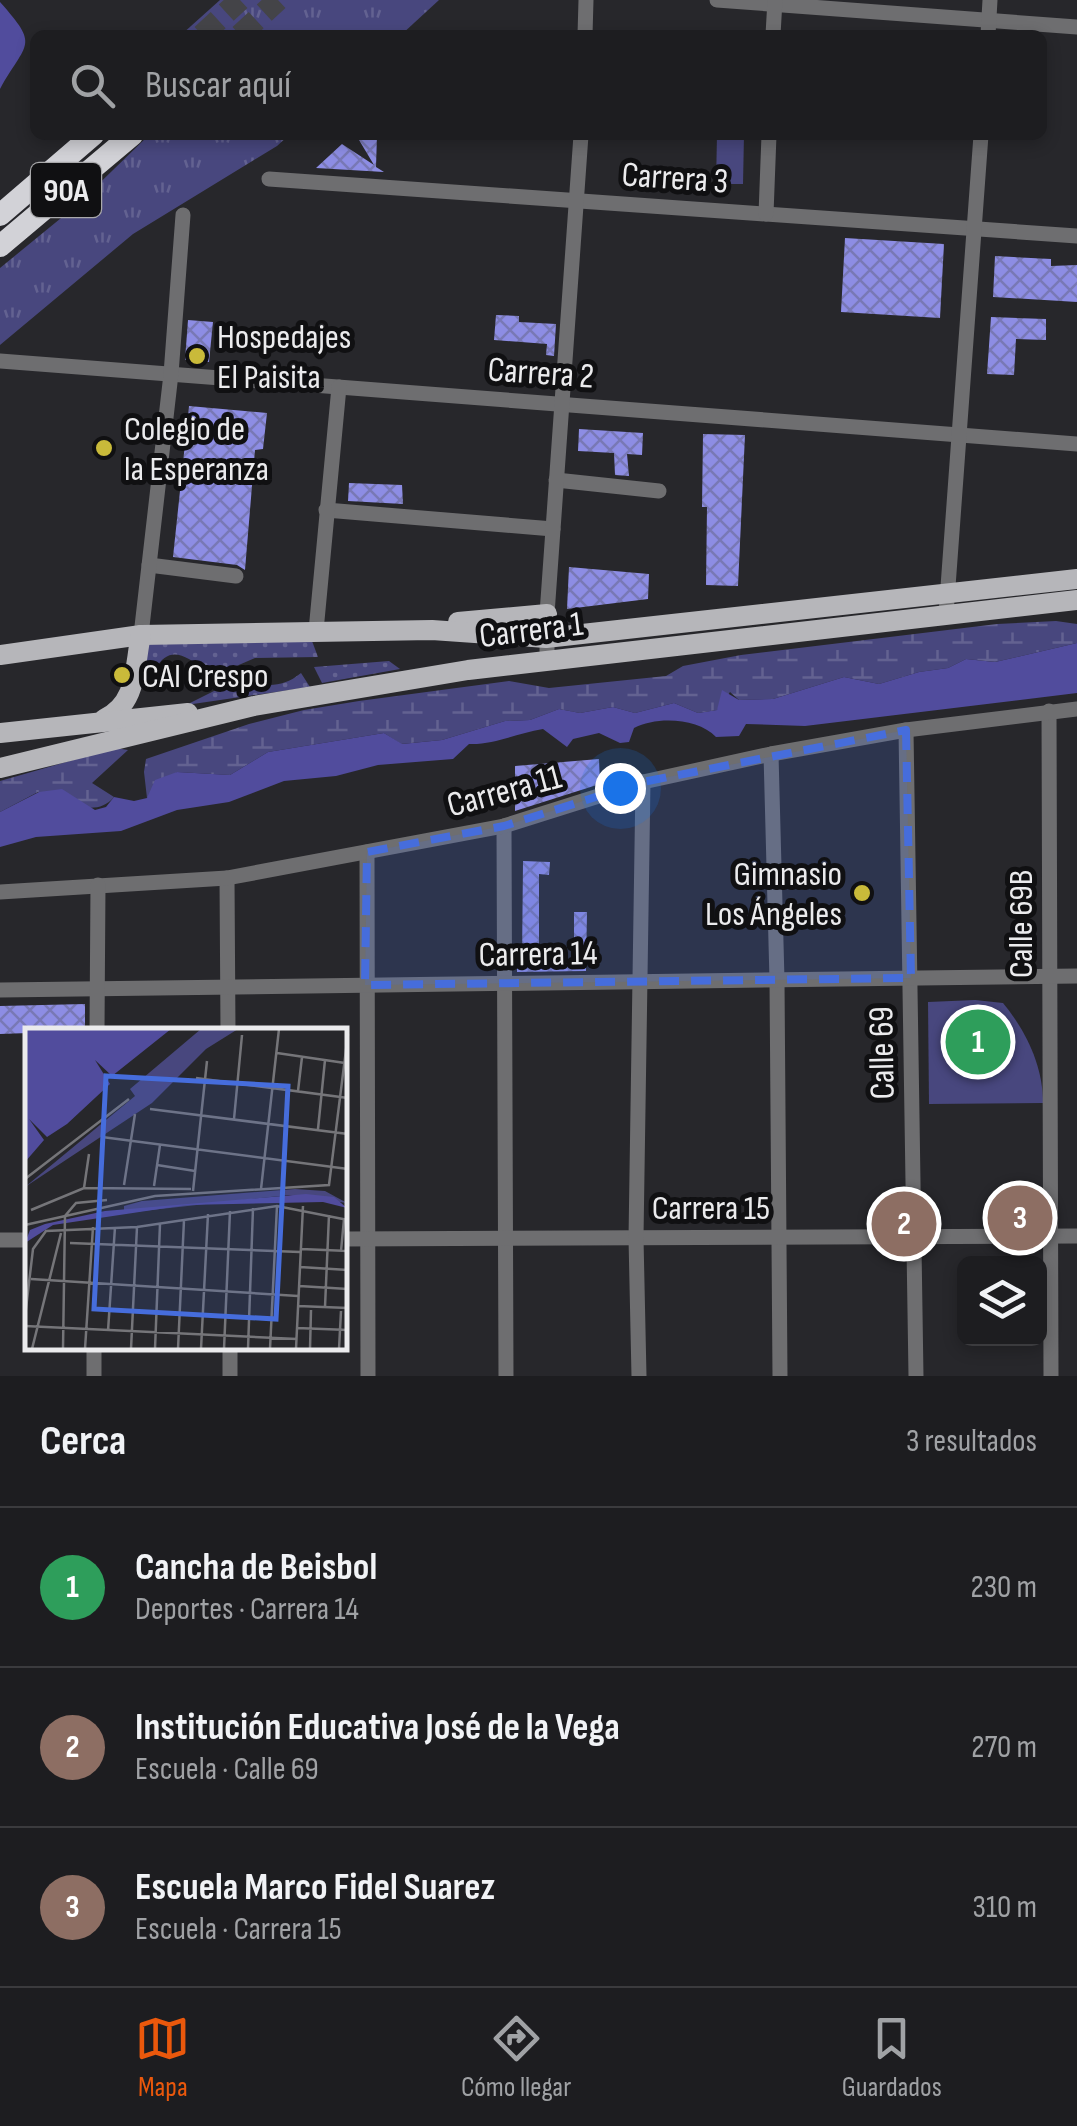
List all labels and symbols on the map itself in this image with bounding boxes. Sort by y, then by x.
street label: Carrera 3 [620,153,730,204]
road number: 90A [31,163,101,217]
place label: Hospedajes El Paisita [217,316,351,399]
marker: Hospedajes El Paisita [186,345,208,367]
street label: Carrera 2 [486,348,595,399]
place label: Colegio de la Esperanza [124,408,269,491]
marker: Colegio de la Esperanza [93,437,115,459]
street label: Carrera 1 [477,603,586,658]
place label: CAI Crespo [142,655,269,698]
marker: CAI Crespo [111,664,133,686]
street label: Carrera 11 [443,756,566,827]
your location [595,763,646,814]
place label: Gimnasio Los Ángeles [705,853,842,936]
street label: Calle 69B [1000,870,1043,978]
marker: Gimnasio Los Ángeles [851,882,873,904]
street label: Carrera 14 [478,932,598,977]
pin: 1 [946,1004,1010,1080]
street label: Calle 69 [860,1006,905,1100]
inset map [25,1028,348,1351]
pin: 3 [988,1180,1052,1256]
pin: 2 [872,1186,936,1262]
street label: Carrera 15 [652,1187,770,1230]

